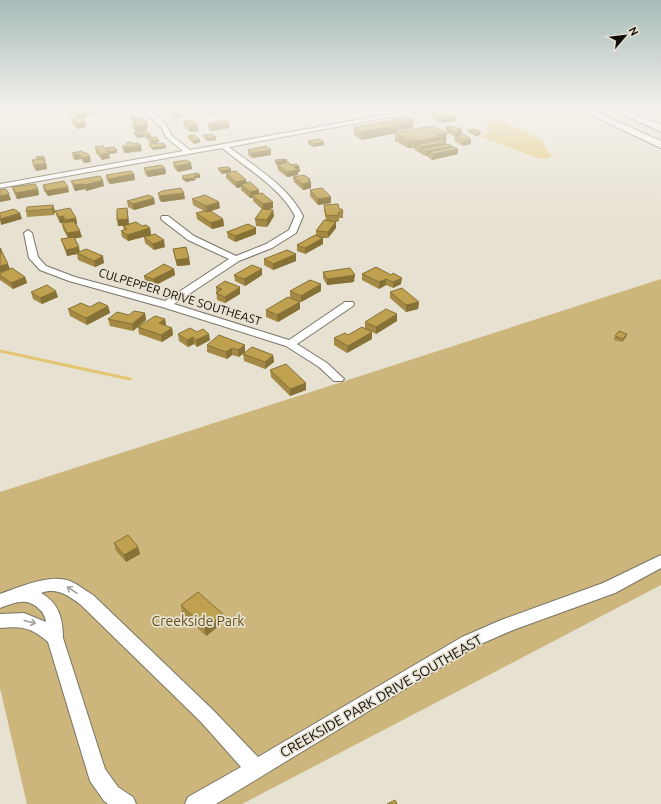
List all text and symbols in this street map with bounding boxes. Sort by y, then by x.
north arrow [605,16,645,56]
text: N [627,25,641,38]
street label: CULPEPPER DRIVE SOUTHEAST [97,265,263,328]
one-way arrow [67,586,78,594]
park label: Creekside Park [152,613,244,629]
one-way arrow [23,618,36,626]
street label: CREEKSIDE PARK DRIVE SOUTHEAST [277,631,485,761]

